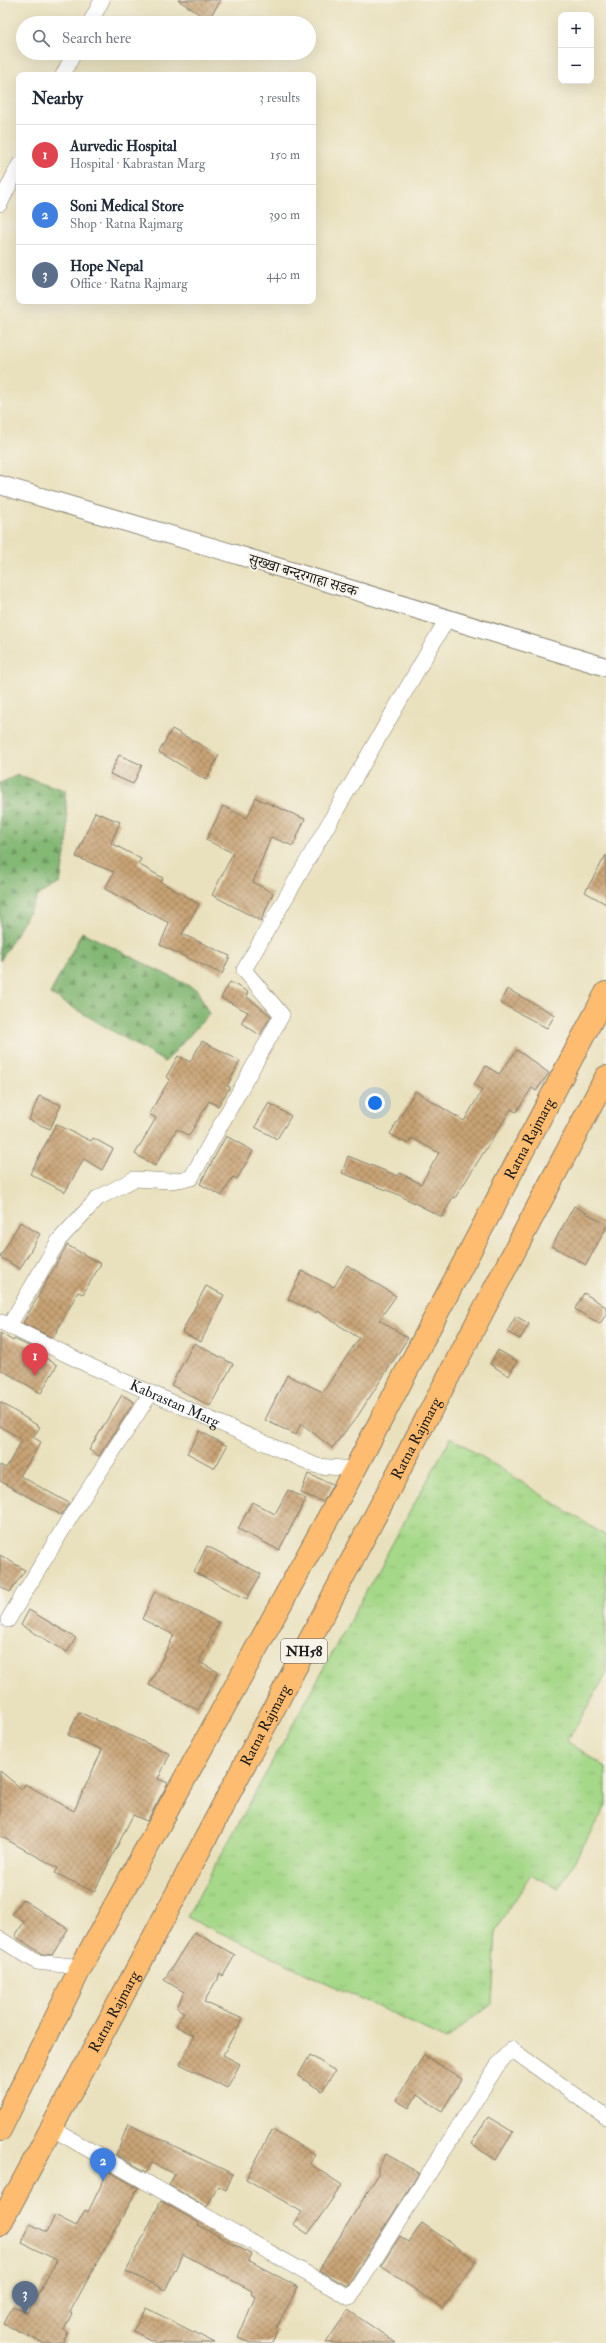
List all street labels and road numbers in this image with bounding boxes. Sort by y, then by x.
street label: सुख्खा बन्दरगाहा सडक [245,550,361,601]
street label: Ratna Rajmarg [500,1094,559,1183]
street label: Kabrastan Marg [127,1376,223,1432]
street label: Ratna Rajmarg [387,1394,446,1483]
road number: NH58 [281,1639,327,1663]
street label: Ratna Rajmarg [236,1681,295,1770]
street label: Ratna Rajmarg [85,1967,144,2056]

